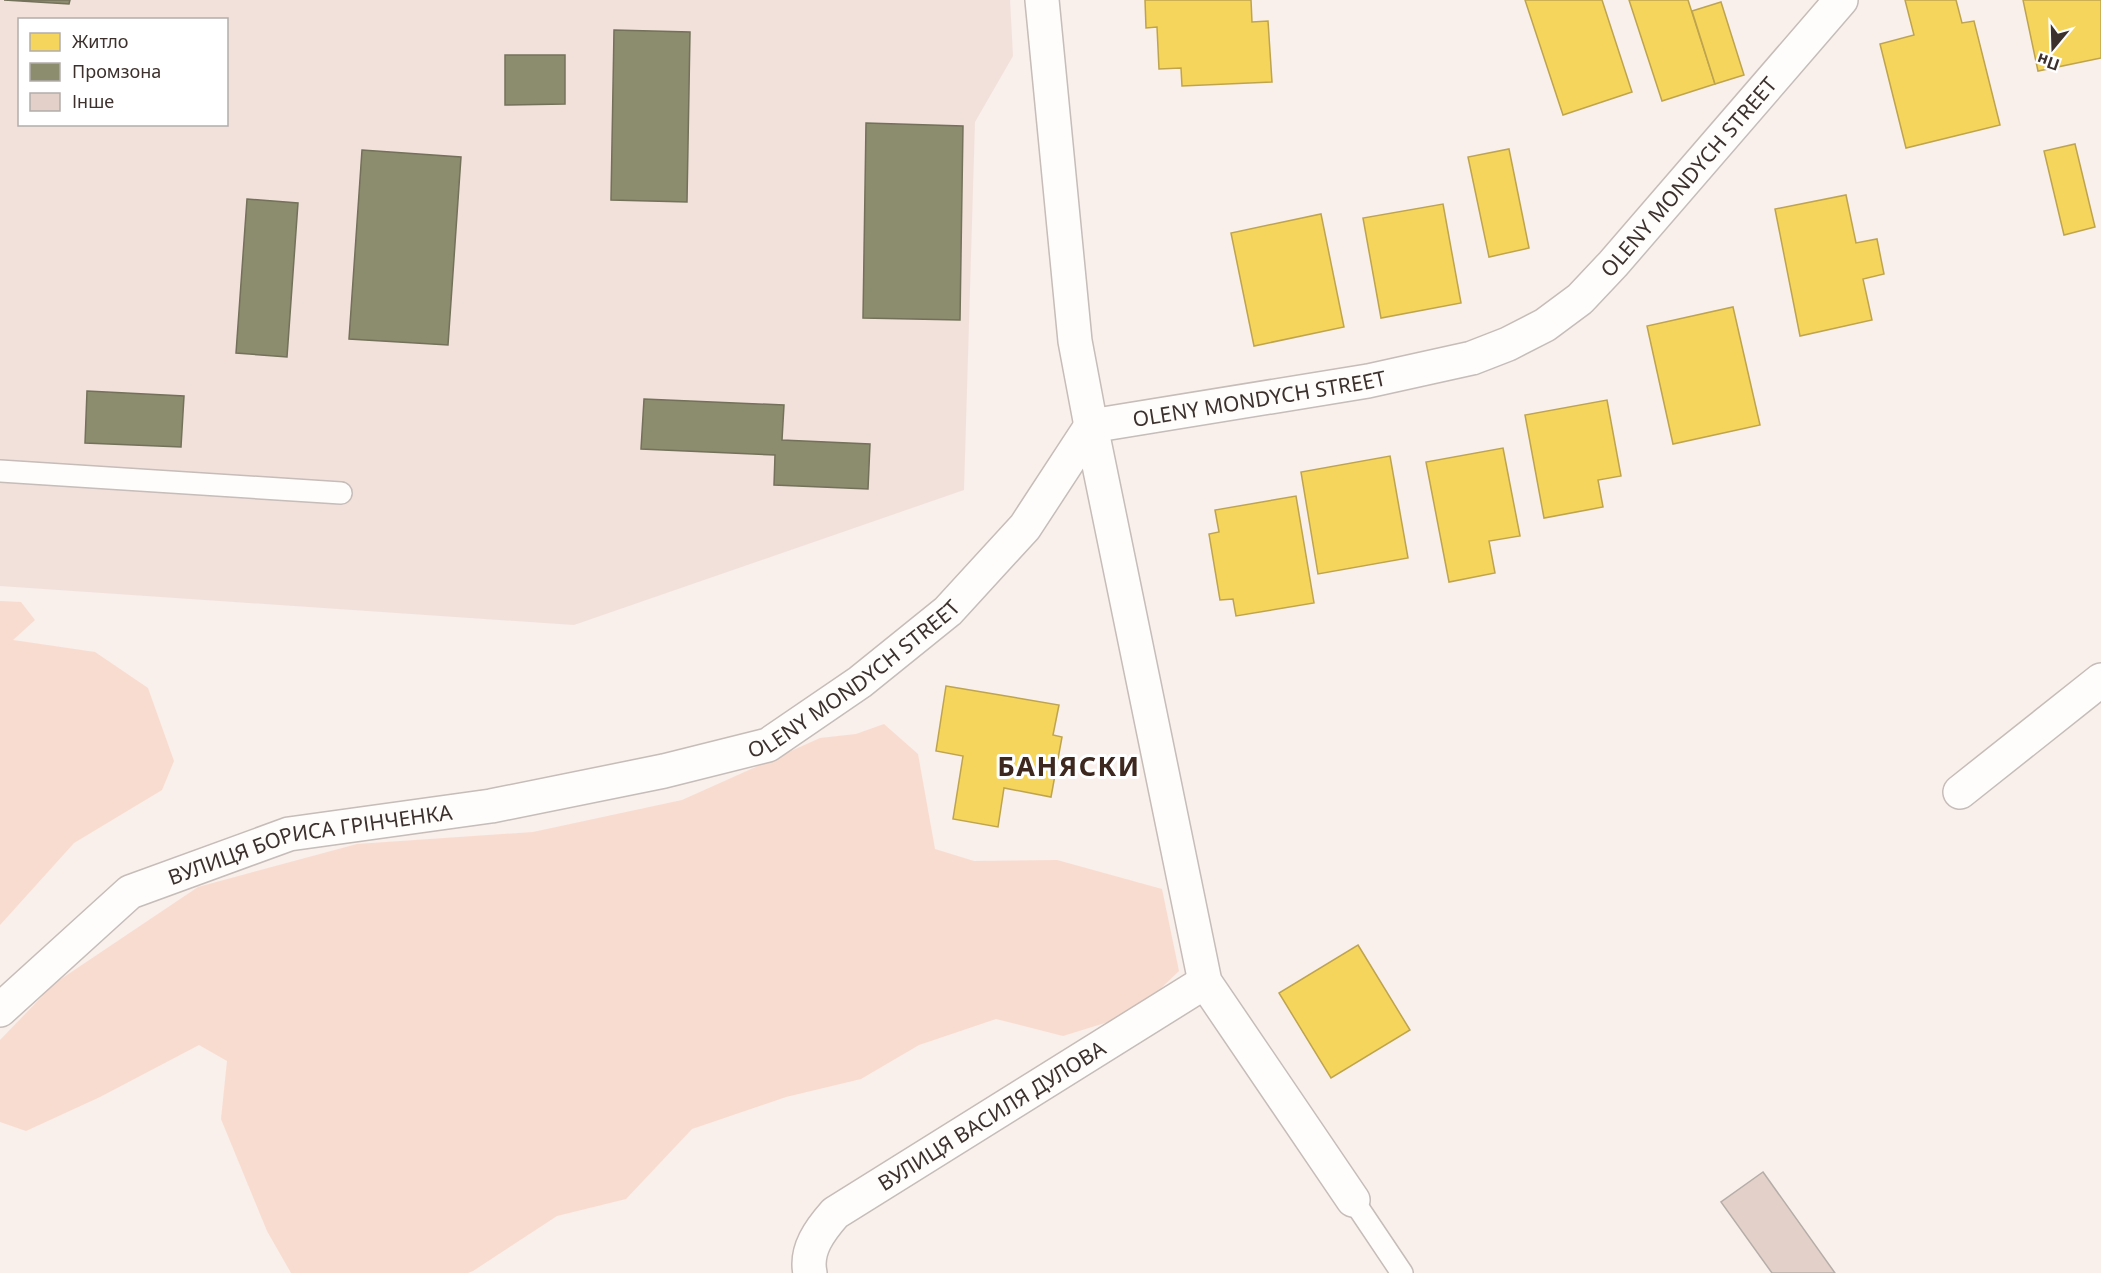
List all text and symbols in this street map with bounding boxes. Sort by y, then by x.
legend [18,18,228,126]
north arrow [2023,18,2083,78]
text: Житло [72,29,129,53]
text: Пн [2034,48,2062,76]
text: Промзона [72,59,161,83]
street label: OLENY MONDYCH STREET [1594,70,1783,283]
text: Інше [72,89,114,113]
street label: OLENY MONDYCH STREET [1131,363,1389,433]
street label: OLENY MONDYCH STREET [745,593,966,764]
district label: БАНЯСКИ [997,747,1141,784]
street label: ВУЛИЦЯ БОРИСА ГРІНЧЕНКА [164,797,454,891]
street label: ВУЛИЦЯ ВАСИЛЯ ДУЛОВА [872,1033,1111,1197]

